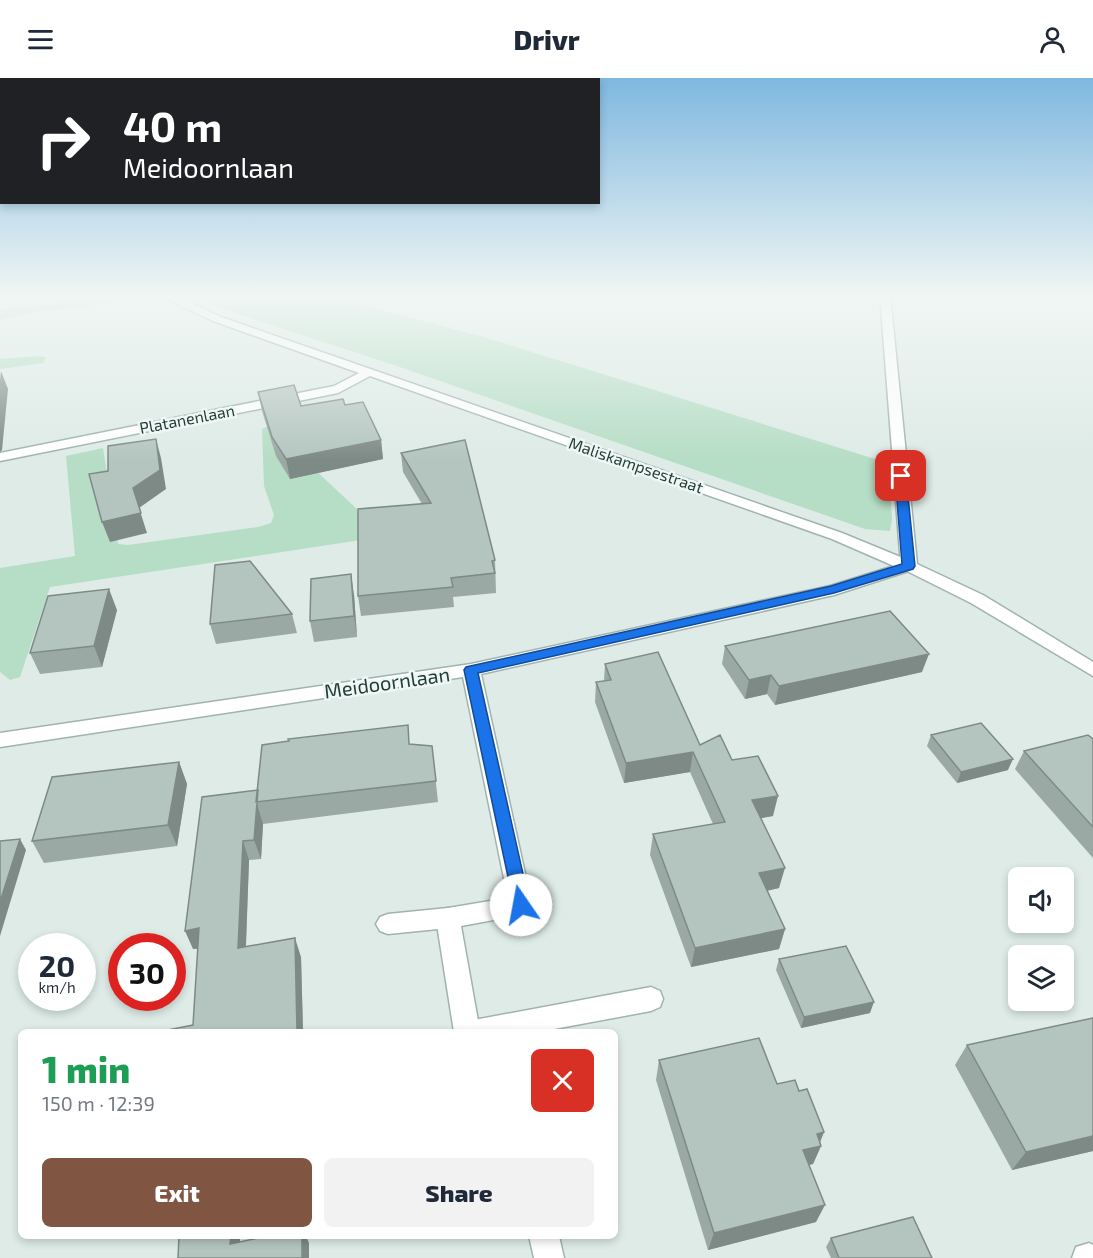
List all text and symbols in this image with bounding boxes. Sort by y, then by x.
icon: menu [24,23,57,56]
text: Drivr [513,23,580,55]
icon: person [1036,23,1069,56]
text: 40 m [123,100,222,150]
icon: right [24,102,102,180]
text: Meidoornlaan [123,151,294,183]
street label: Platanenlaan [138,400,236,437]
street label: Maliskampsestraat [566,433,706,496]
pin [875,450,926,501]
icon: arrive [884,459,917,492]
street label: Meidoornlaan [323,661,451,703]
map controls [1008,867,1074,1011]
button: sound [1008,867,1074,933]
position arrow [489,873,553,937]
speed limit sign: 30 [108,933,186,1011]
button: layers [1008,945,1074,1011]
text: 20 [39,947,75,983]
text: km/h [38,978,76,996]
text: 1 min [42,1047,130,1090]
button: close [531,1049,594,1112]
text: 150 m · 12:39 [42,1091,155,1115]
button: Exit [42,1158,312,1227]
button: Share [324,1158,594,1227]

